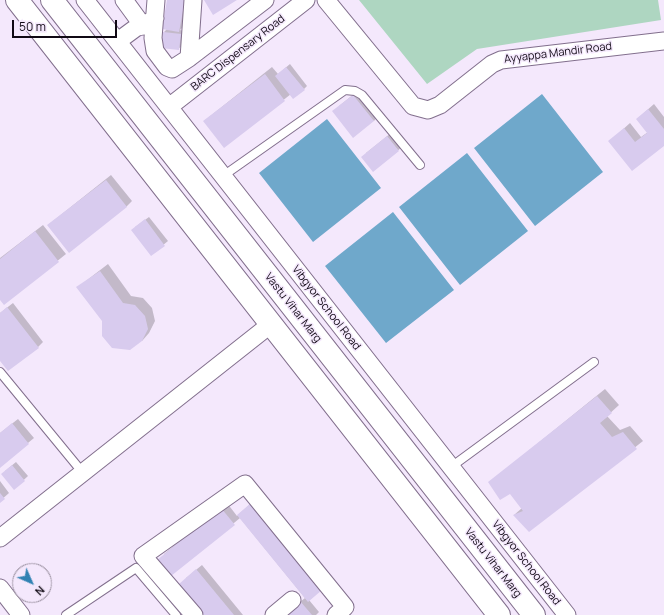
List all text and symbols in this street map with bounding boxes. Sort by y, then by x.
scale bar [14,12,119,38]
street label: BARC Dispensary Road [188,12,288,94]
text: 50 m [19,18,46,35]
street label: Ayyappa Mandir Road [503,40,613,66]
street label: Vibgyor School Road [289,263,363,353]
street label: Vastu Vihar Marg [262,271,324,345]
street label: Vibgyor School Road [489,518,563,608]
street label: Vastu Vihar Marg [462,526,524,600]
north arrow [12,563,52,603]
text: N [32,583,48,599]

